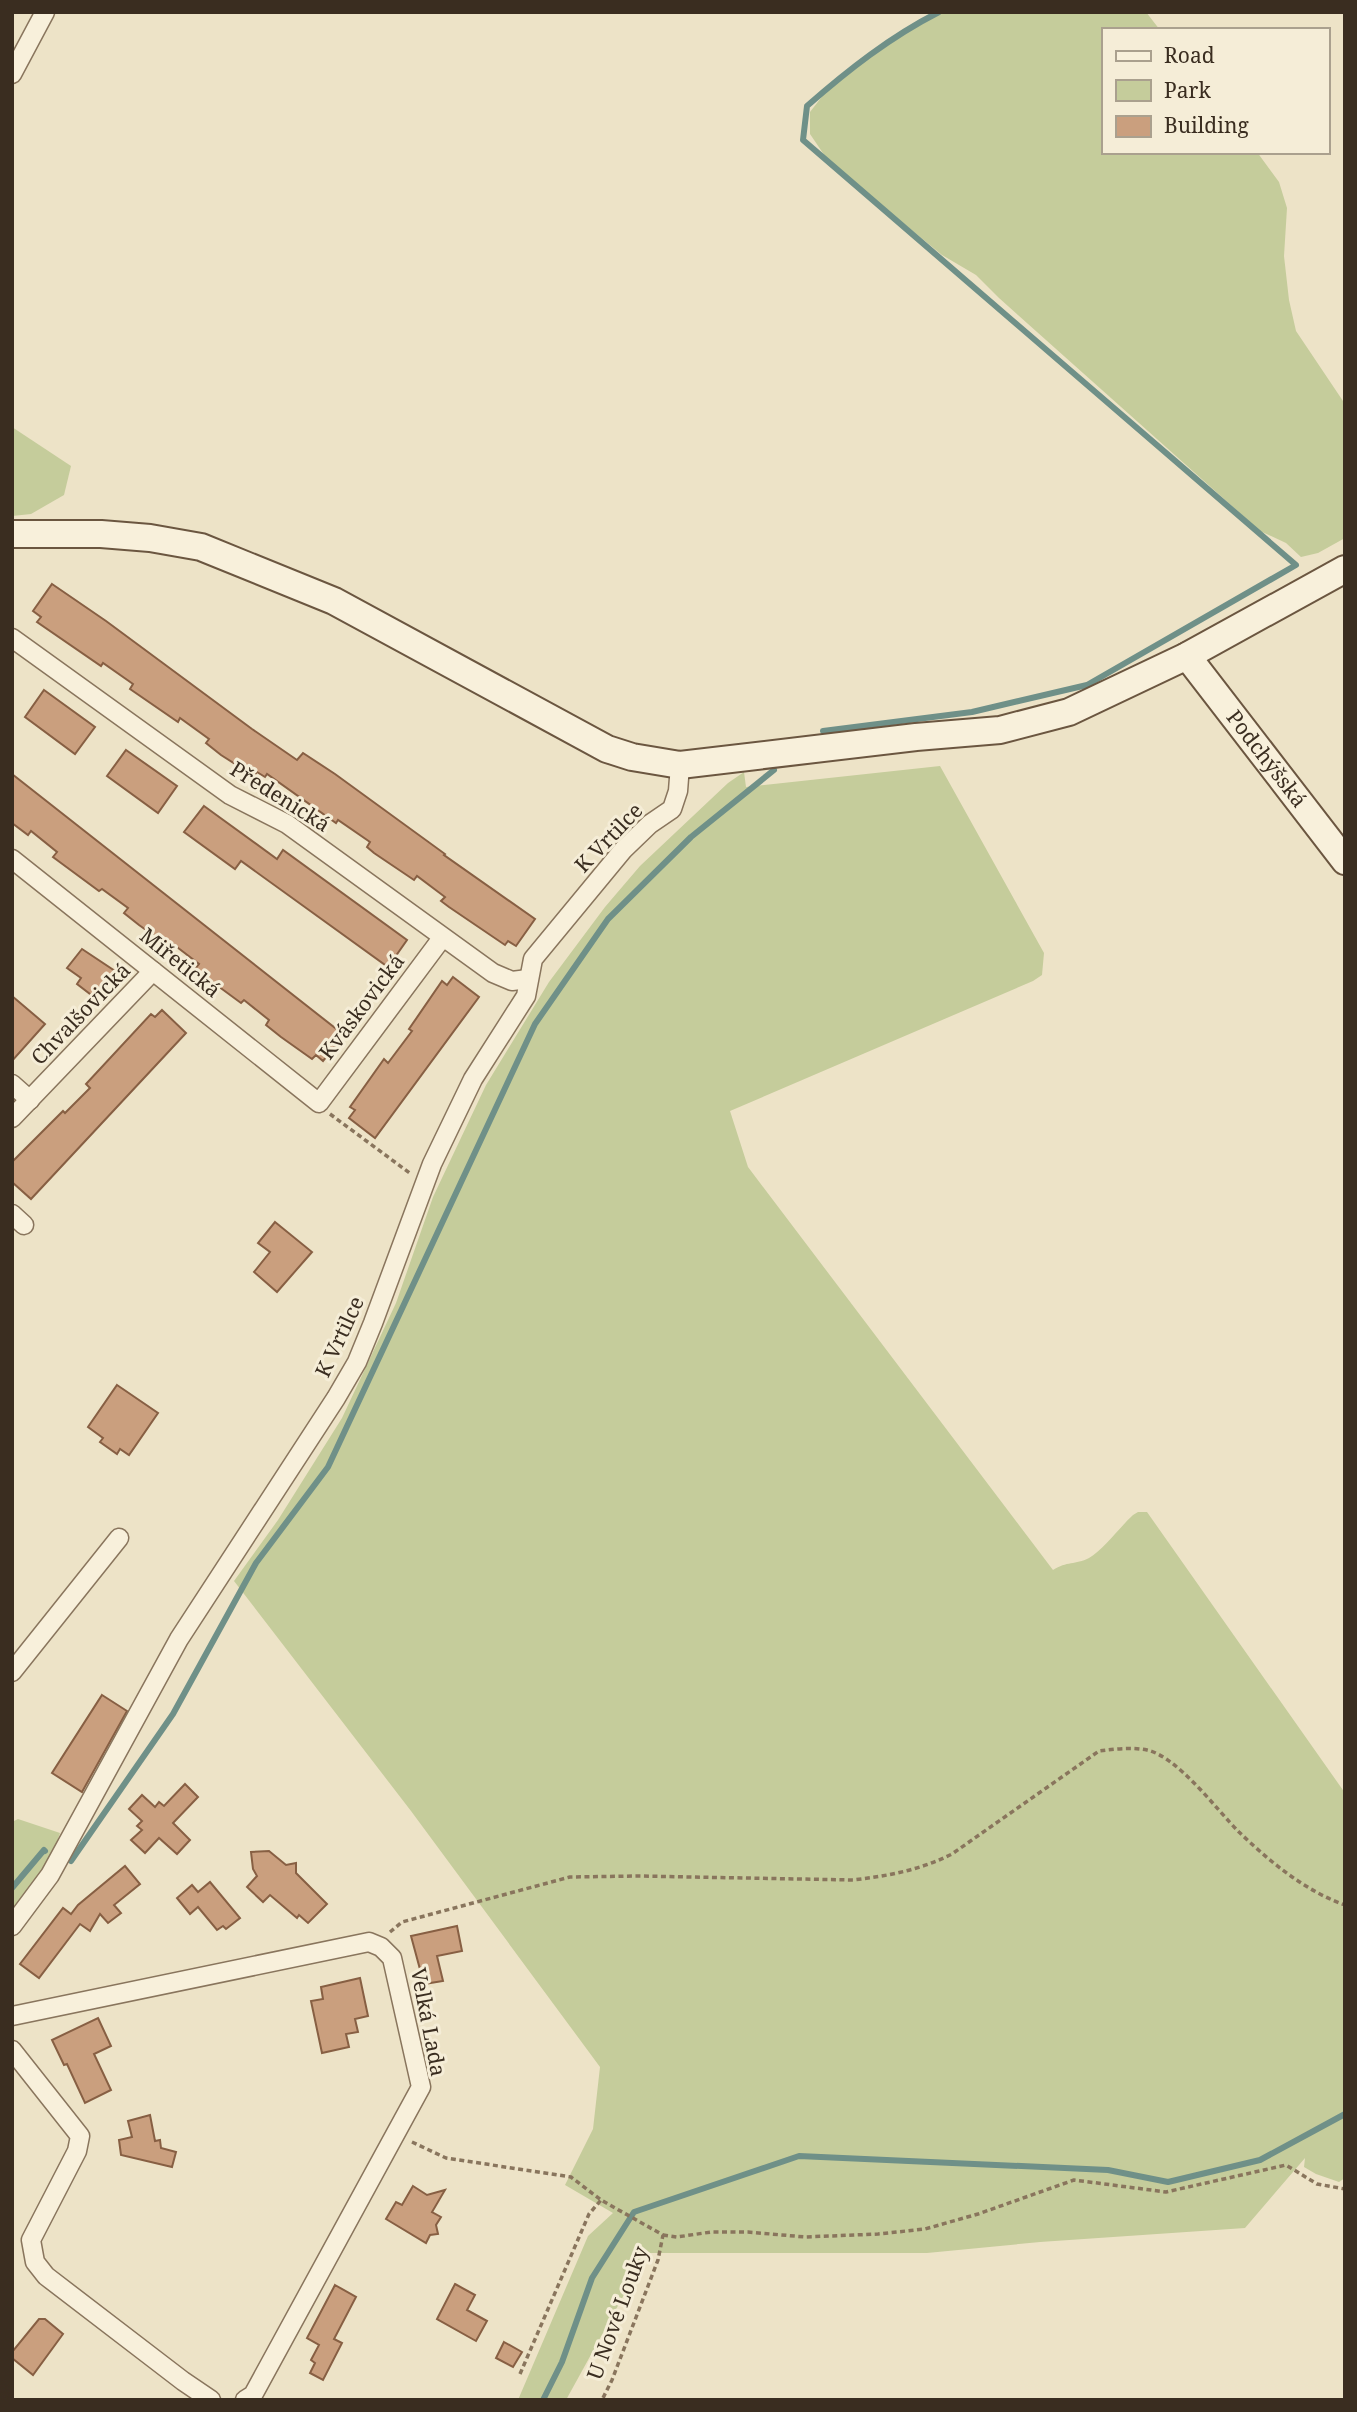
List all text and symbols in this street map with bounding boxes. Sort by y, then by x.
legend [1102,28,1329,154]
text: Road [1164,41,1215,69]
text: Park [1164,76,1211,104]
text: Building [1164,111,1249,139]
street label: Podchýšská [1221,704,1314,813]
street label: Předenická [225,754,336,838]
street label: K Vrtilce [568,796,648,878]
street label: Miřetická [134,921,227,1003]
street label: Kváskovická [312,948,410,1065]
street label: Chvalšovická [24,956,136,1070]
street label: K Vrtilce [308,1291,370,1382]
street label: Velká Lada [405,1965,453,2078]
street label: U Nové Louky [580,2242,654,2383]

